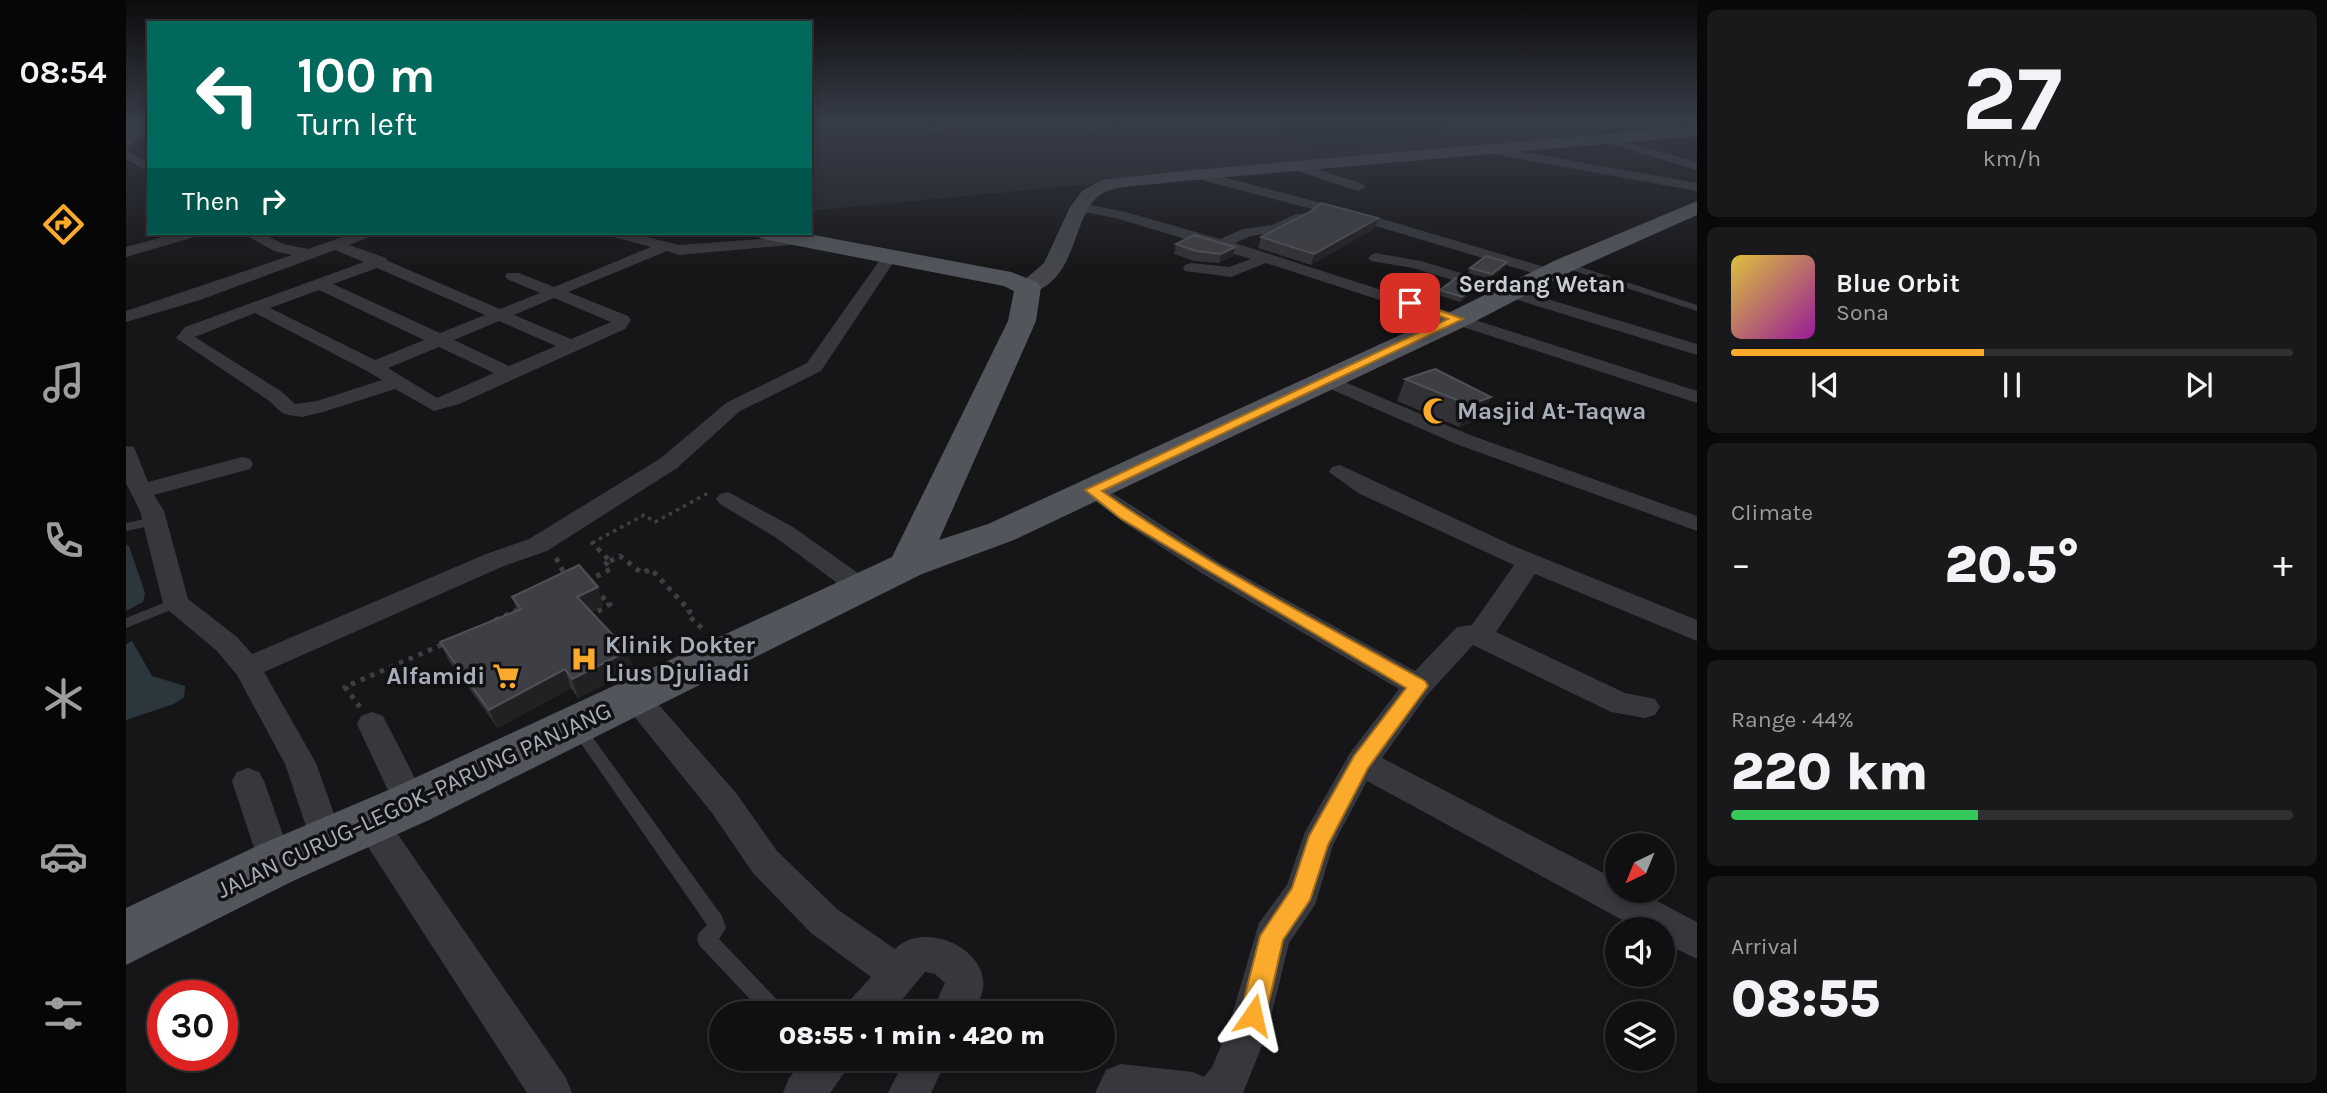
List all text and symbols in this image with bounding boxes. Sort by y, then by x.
text: 27 [1962,46,2062,152]
text: 100 m [297,47,435,104]
icon: left [182,49,273,140]
text: 08:54 [19,54,107,91]
text: Turn left [297,106,417,143]
text: km/h [1983,145,2041,172]
icon: right [254,182,292,220]
text: Then [182,186,240,217]
icon: directions [39,200,88,249]
text: Blue Orbit [1836,268,1960,299]
district label: Serdang Wetan [1459,271,1625,298]
pin [1380,273,1440,333]
icon: arrive [1391,284,1429,322]
text: Sona [1836,299,1889,326]
icon: music [39,358,88,407]
icon: previous [1806,366,1844,404]
icon: pause [1993,366,2031,404]
icon: next [2180,366,2218,404]
mosque icon: Masjid At-Taqwa [1421,396,1451,426]
place label: Masjid At-Taqwa [1457,397,1646,425]
text: Climate [1731,499,1813,526]
icon: phone [39,516,88,565]
text: 20.5° [1944,534,2080,595]
text: − [1731,542,1751,587]
text: + [2273,542,2293,587]
place label: Klinik Dokter Lius Djuliadi [605,631,755,687]
hospital icon: Klinik Dokter Lius Djuliadi [569,644,599,674]
supermarket icon: Alfamidi [491,661,521,691]
place label: Alfamidi [387,662,485,690]
icon: climate [39,674,88,723]
street label: JALAN CURUG–LEGOK–PARUNG PANJANG [212,696,616,904]
text: Range · 44% [1731,706,1854,733]
text: 220 km [1731,741,1928,802]
icon: car [39,832,88,881]
north arrow [1605,833,1675,903]
map controls [1605,833,1675,1071]
button: sound [1605,917,1675,987]
text: Arrival [1731,933,1798,960]
text: 08:55 [1731,968,1880,1029]
position arrow [1216,978,1290,1052]
speed limit sign: 30 [147,980,238,1071]
icon: filters [39,989,88,1038]
button: layers [1605,1001,1675,1071]
text: 08:55 · 1 min · 420 m [779,1020,1045,1051]

